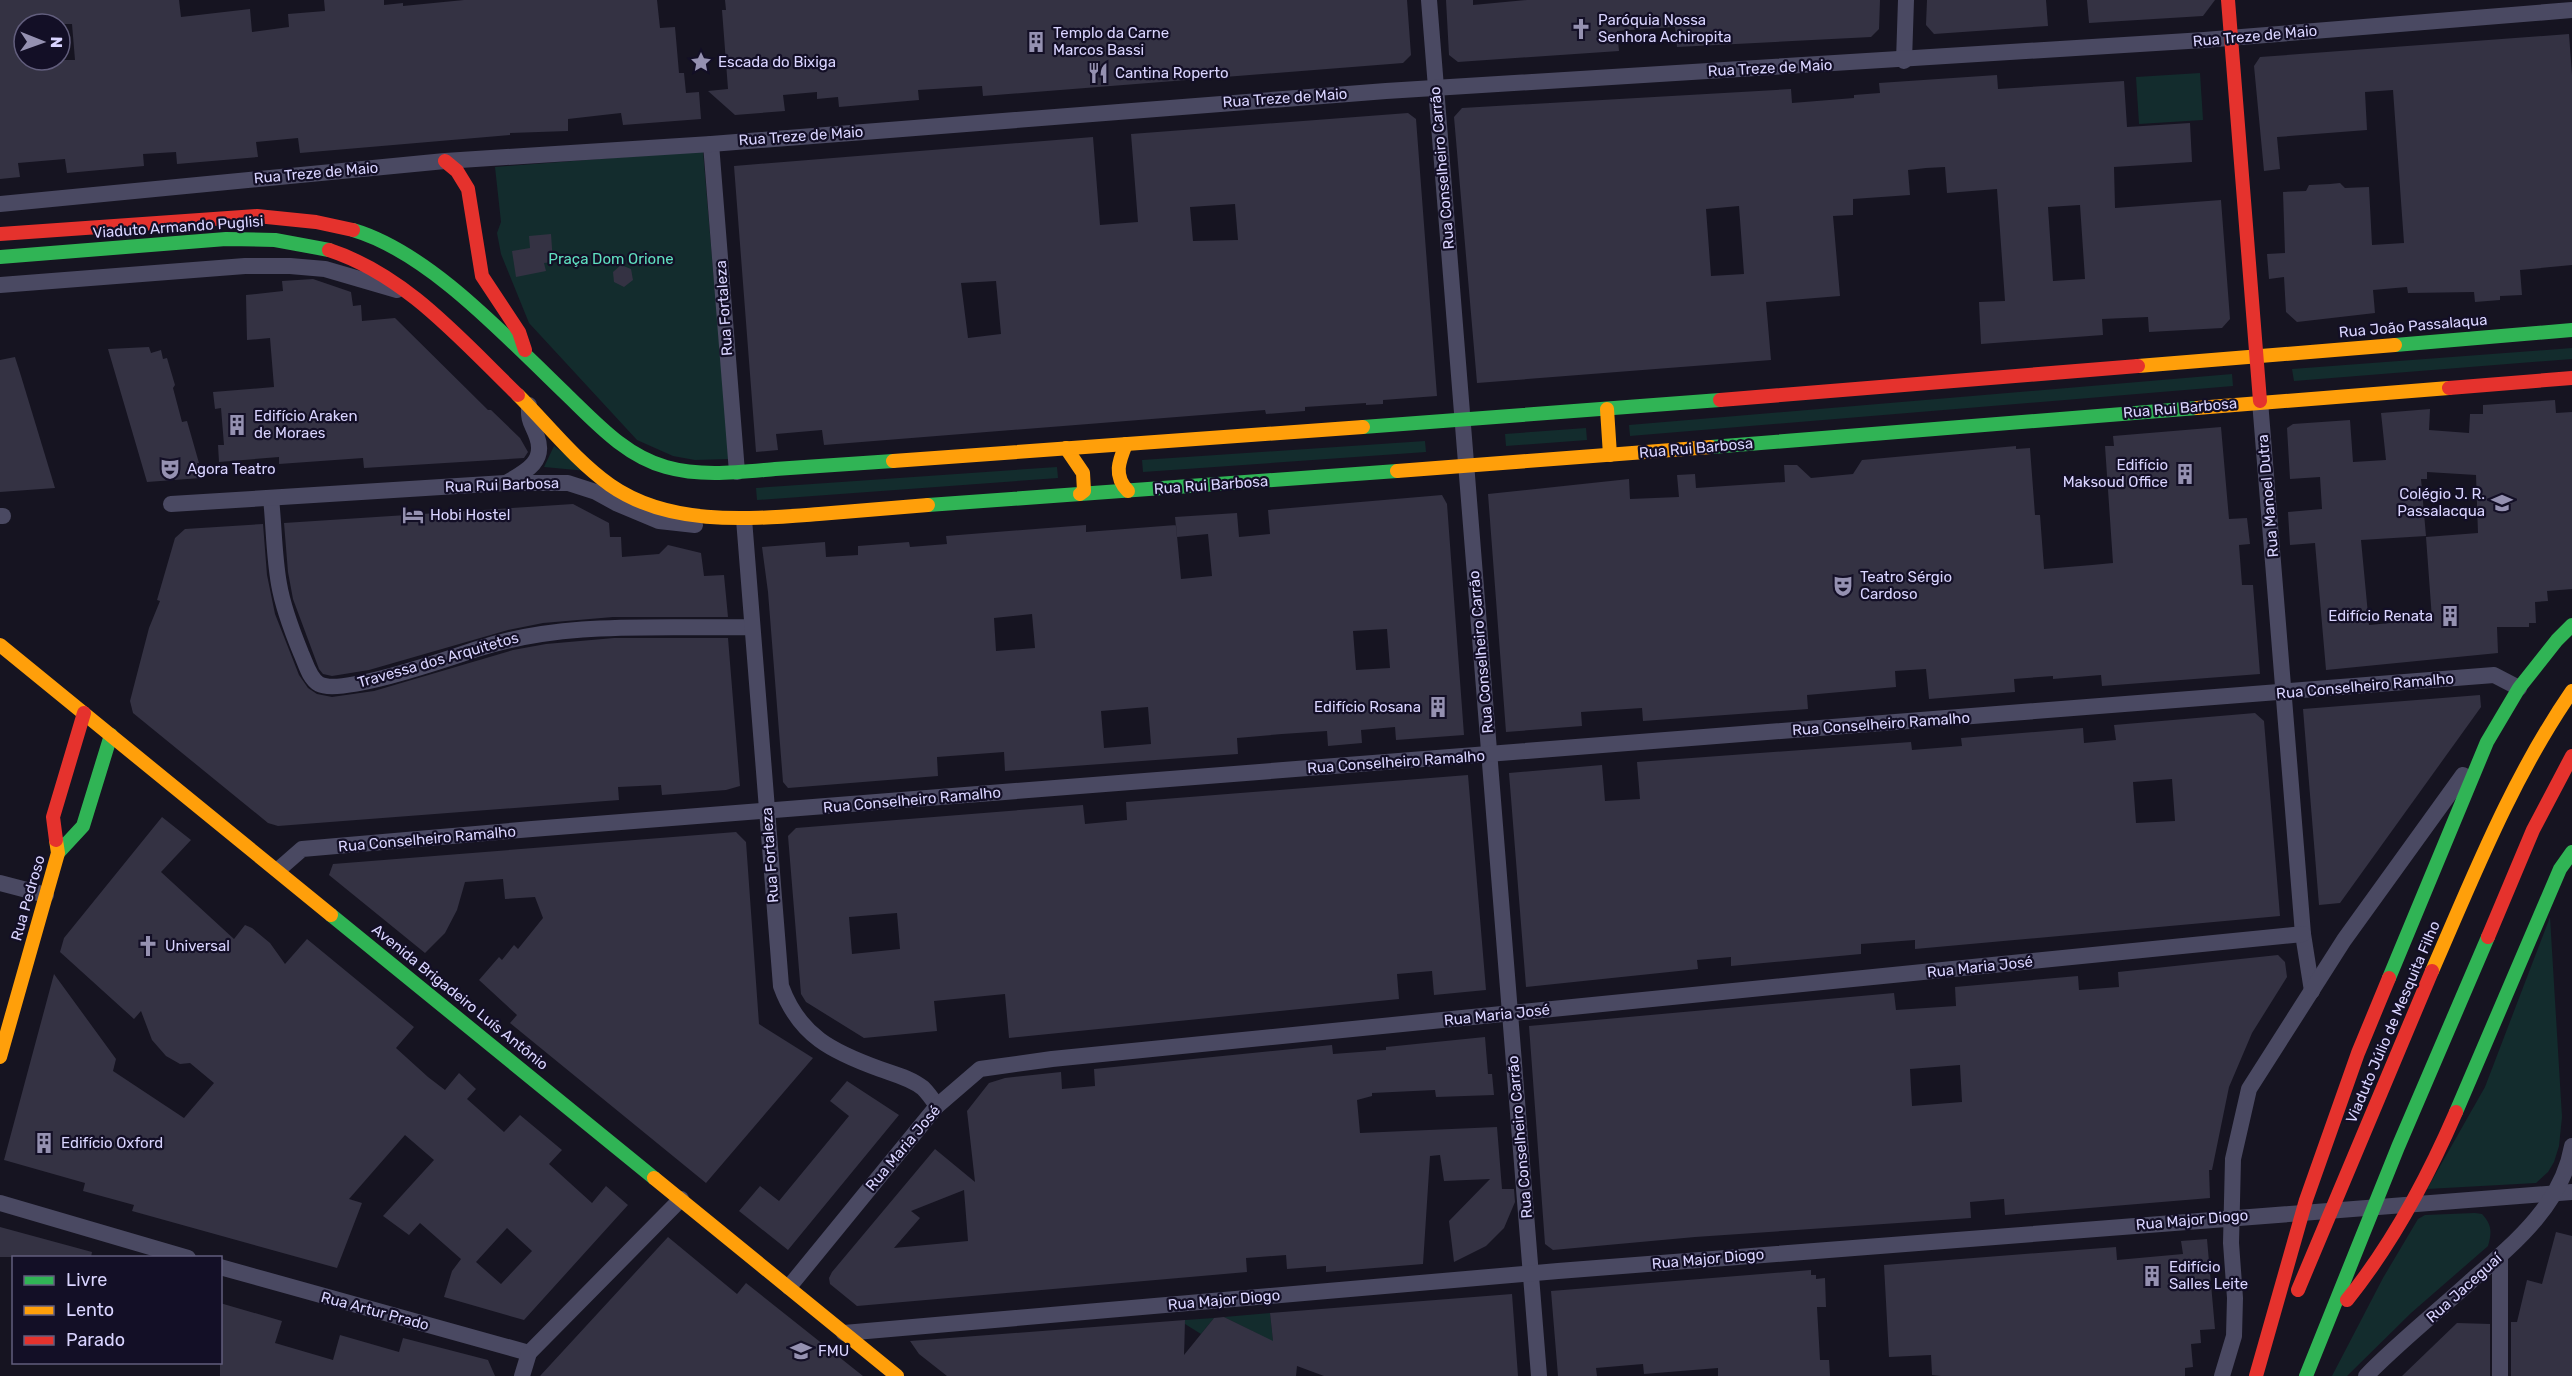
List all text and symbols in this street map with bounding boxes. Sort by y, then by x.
place label: Paróquia Nossa Senhora Achiropita [1598,11,1732,46]
north arrow [12,12,72,72]
church icon: Paróquia Nossa Senhora Achiropita [1569,17,1593,41]
street label: Rua Treze de Maio [2192,22,2318,50]
place label: Templo da Carne Marcos Bassi [1053,24,1169,59]
building icon: Templo da Carne Marcos Bassi [1024,30,1048,54]
text: N [47,36,66,48]
place icon: Escada do Bixiga [689,50,713,74]
place label: Escada do Bixiga [718,53,836,71]
street label: Rua Treze de Maio [1707,56,1833,80]
restaurant icon: Cantina Roperto [1086,61,1110,85]
place label: Cantina Roperto [1115,64,1229,82]
street label: Rua Treze de Maio [1222,85,1348,111]
street label: Rua Conselheiro Carrão [1426,86,1458,250]
street label: Rua Treze de Maio [738,123,864,149]
street label: Rua Treze de Maio [253,159,379,187]
street label: Viaduto Armando Puglisi [92,212,264,242]
park label: Praça Dom Orione [548,250,674,268]
street label: Rua Fortaleza [712,260,736,356]
street label: Rua João Passalaqua [2338,311,2488,341]
street label: Rua Rui Barbosa [2122,394,2238,422]
place label: Edifício Araken de Moraes [254,407,358,442]
building icon: Edifício Araken de Moraes [225,413,249,437]
street label: Rua Rui Barbosa [1638,434,1754,462]
street label: Rua Manoel Dutra [2254,434,2282,558]
place label: Edifício Maksoud Office [2063,456,2168,491]
theatre icon: Agora Teatro [158,457,182,481]
place label: Agora Teatro [187,460,276,478]
building icon: Edifício Maksoud Office [2173,462,2197,486]
street label: Rua Rui Barbosa [1153,472,1269,498]
street label: Rua Rui Barbosa [445,474,559,496]
place label: Colégio J. R. Passalacqua [2397,485,2485,520]
school or university icon: Colégio J. R. Passalacqua [2490,491,2514,515]
hotel icon: Hobi Hostel [401,503,425,527]
place label: Hobi Hostel [430,506,510,524]
place label: Teatro Sérgio Cardoso [1860,568,1952,603]
street label: Rua Conselheiro Carrão [1465,570,1497,734]
theatre icon: Teatro Sérgio Cardoso [1831,574,1855,598]
building icon: Edifício Renata [2438,604,2462,628]
place label: Edifício Renata [2328,607,2433,625]
street label: Travessa dos Arquitetos [355,628,521,692]
street label: Rua Conselheiro Ramalho [2275,669,2455,703]
building icon: Edifício Rosana [1426,695,1450,719]
place label: Edifício Rosana [1314,698,1421,716]
street label: Rua Conselheiro Ramalho [1791,709,1971,739]
street label: Rua Conselheiro Ramalho [1306,747,1486,777]
street label: Rua Conselheiro Ramalho [822,783,1002,817]
street label: Rua Fortaleza [758,807,782,903]
street label: Rua Conselheiro Ramalho [337,822,517,856]
street label: Rua Pedroso [7,853,49,943]
street label: Viaduto Júlio de Mesquita Filho [2342,918,2444,1126]
street label: Avenida Brigadeiro Luís Antônio [368,920,552,1074]
church icon: Universal [136,934,160,958]
place label: Universal [165,937,230,955]
street label: Rua Maria José [1926,952,2034,982]
street label: Rua Maria José [1443,1000,1551,1030]
street label: Rua Conselheiro Carrão [1504,1055,1536,1219]
street label: Rua Maria José [862,1101,944,1195]
building icon: Edifício Oxford [32,1131,56,1155]
place label: Edifício Oxford [61,1134,163,1152]
street label: Rua Major Diogo [2135,1206,2249,1234]
street label: Rua Major Diogo [1651,1245,1765,1273]
street label: Rua Jaceguaí [2423,1249,2506,1327]
legend [12,1256,222,1364]
place label: Edifício Salles Leite [2169,1258,2248,1293]
building icon: Edifício Salles Leite [2140,1264,2164,1288]
text: Livre [66,1269,107,1291]
street label: Rua Major Diogo [1167,1286,1281,1314]
street label: Rua Artur Prado [319,1288,431,1334]
text: Lento [66,1299,114,1321]
text: Parado [66,1329,125,1351]
school or university icon: FMU [789,1339,813,1363]
place label: FMU [818,1342,849,1360]

